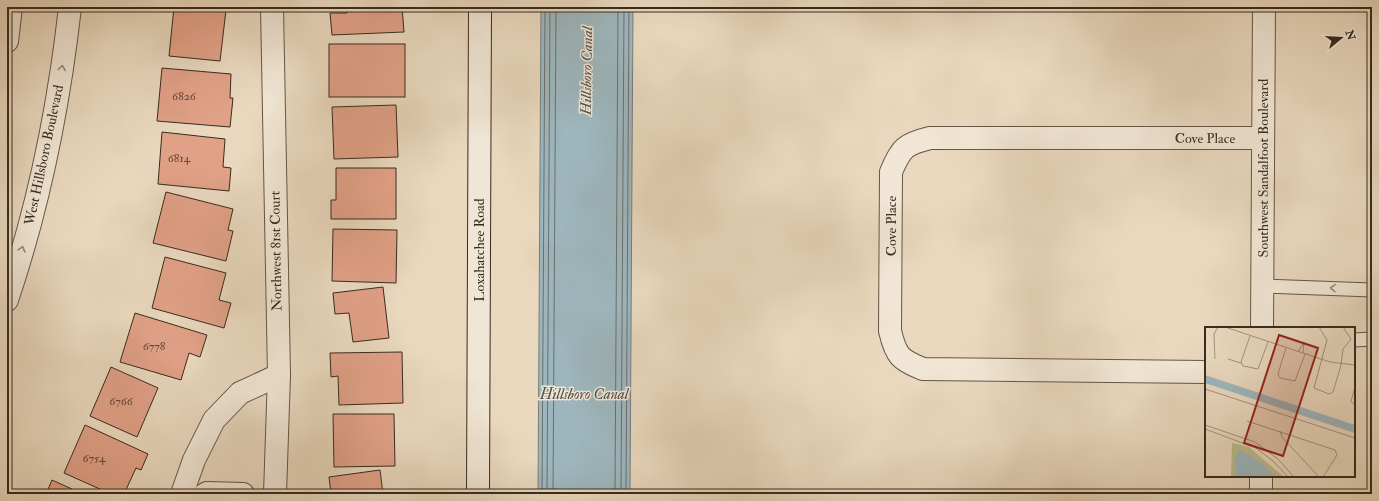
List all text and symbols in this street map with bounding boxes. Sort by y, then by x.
north arrow [1321,18,1361,58]
water label: Hillsboro Canal [577,25,597,116]
text: N [1342,27,1358,43]
one-way arrow [57,65,66,71]
street label: Southwest Sandalfoot Boulevard [1255,79,1272,257]
street label: West Hillsboro Boulevard [21,83,67,228]
house number: 6826 [172,89,197,104]
street label: Cove Place [1175,130,1235,147]
house number: 6814 [168,151,191,166]
street label: Northwest 81st Court [266,190,286,311]
street label: Cove Place [883,196,900,256]
street label: Loxahatchee Road [471,198,488,302]
one-way arrow [17,246,26,253]
one-way arrow [1330,284,1336,293]
inset map [1205,327,1355,477]
house number: 6778 [143,339,166,354]
water label: Hillsboro Canal [539,385,630,404]
house number: 6766 [109,394,134,409]
house number: 6754 [83,451,106,466]

